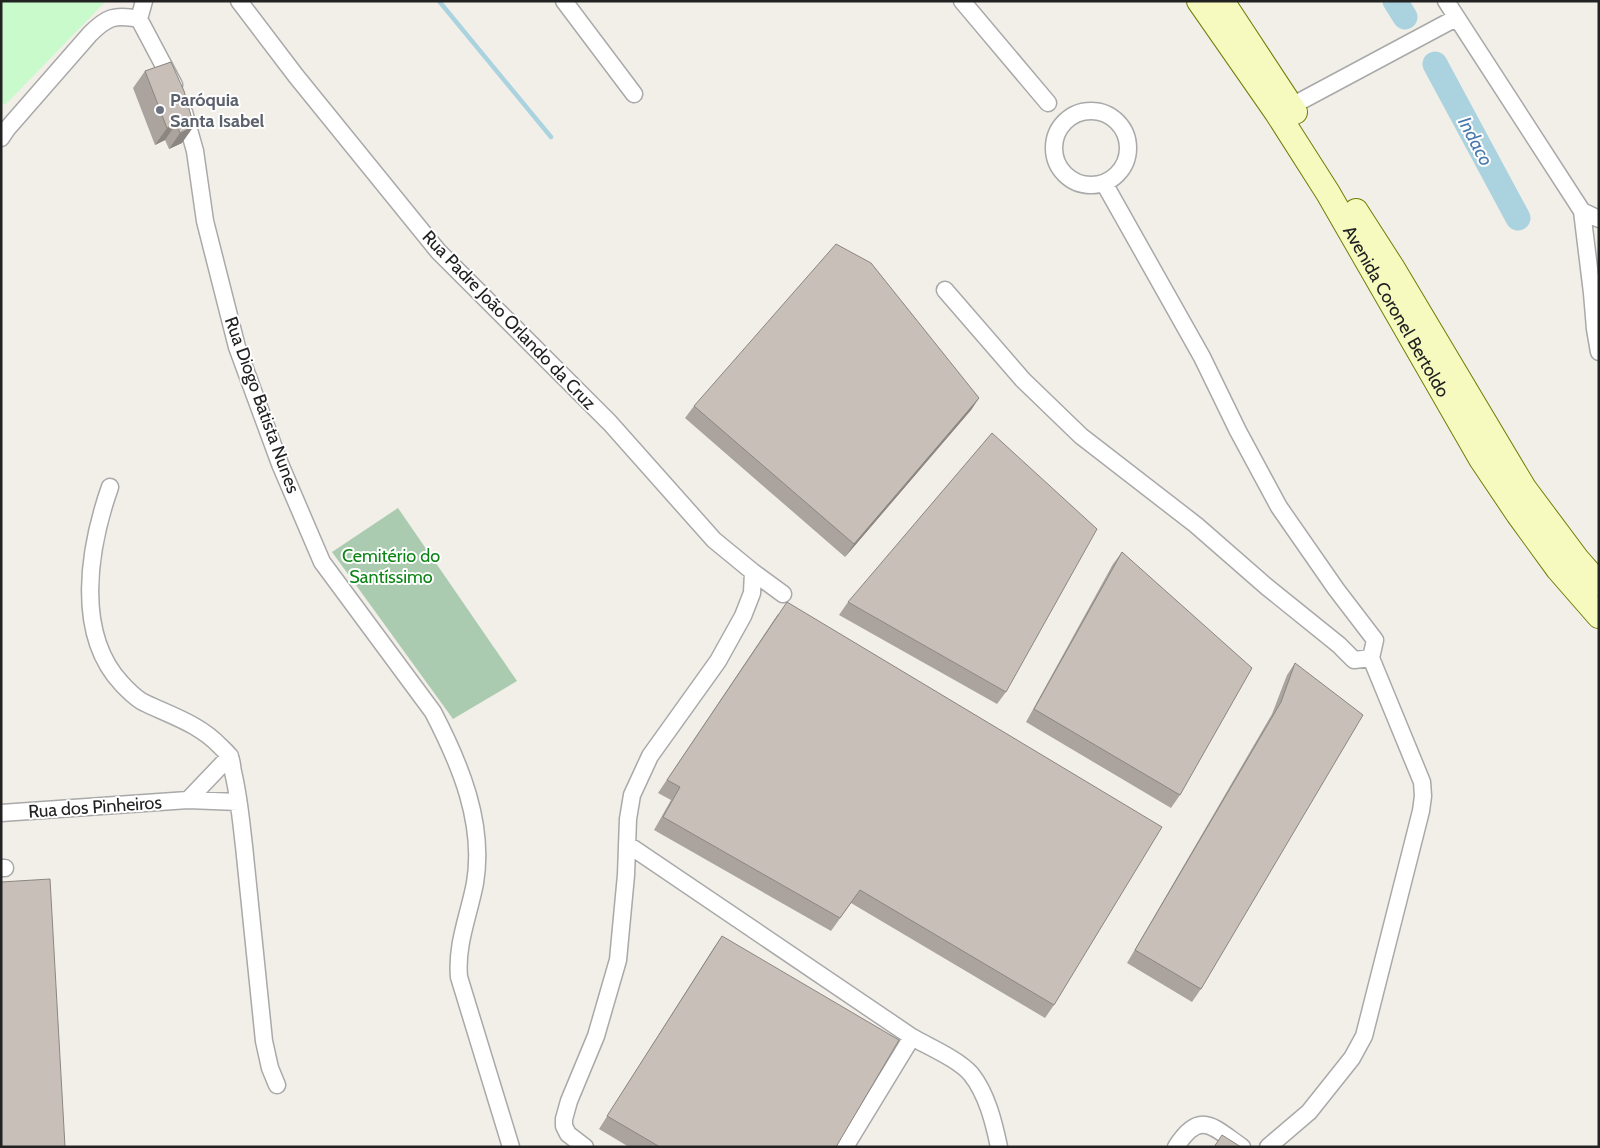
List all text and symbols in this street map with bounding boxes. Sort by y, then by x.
place label: Paróquia Santa Isabel [170,89,264,132]
marker: Paróquia Santa Isabel [154,104,166,116]
water label: Indaco [1453,113,1498,170]
street label: Avenida Coronel Bertoldo [1338,222,1454,401]
street label: Rua Padre João Orlando da Cruz [418,226,601,415]
street label: Rua Diogo Batista Nunes [220,314,304,496]
park label: Cemitério do Santíssimo [342,545,440,588]
street label: Rua dos Pinheiros [27,791,163,823]

